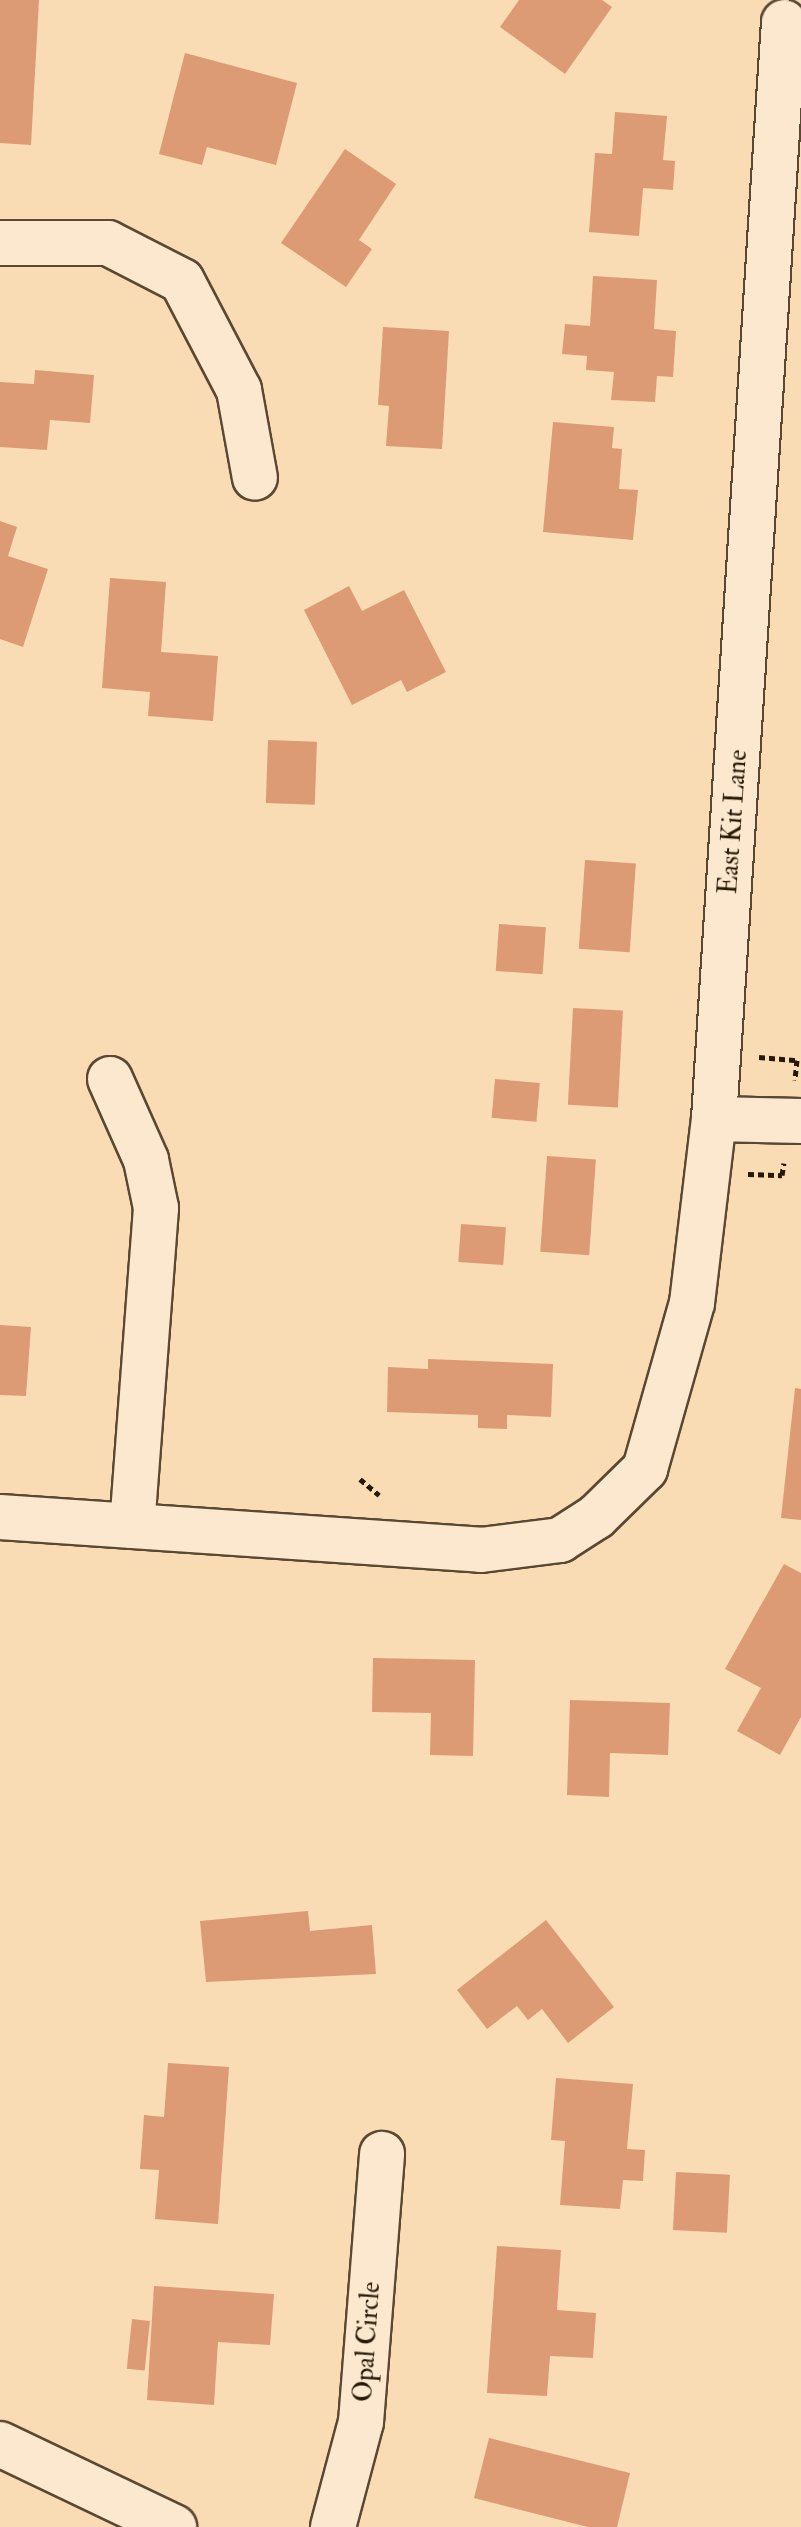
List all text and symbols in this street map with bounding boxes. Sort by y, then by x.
street label: East Kit Lane [713,749,755,895]
street label: Opal Circle [348,2281,388,2403]

